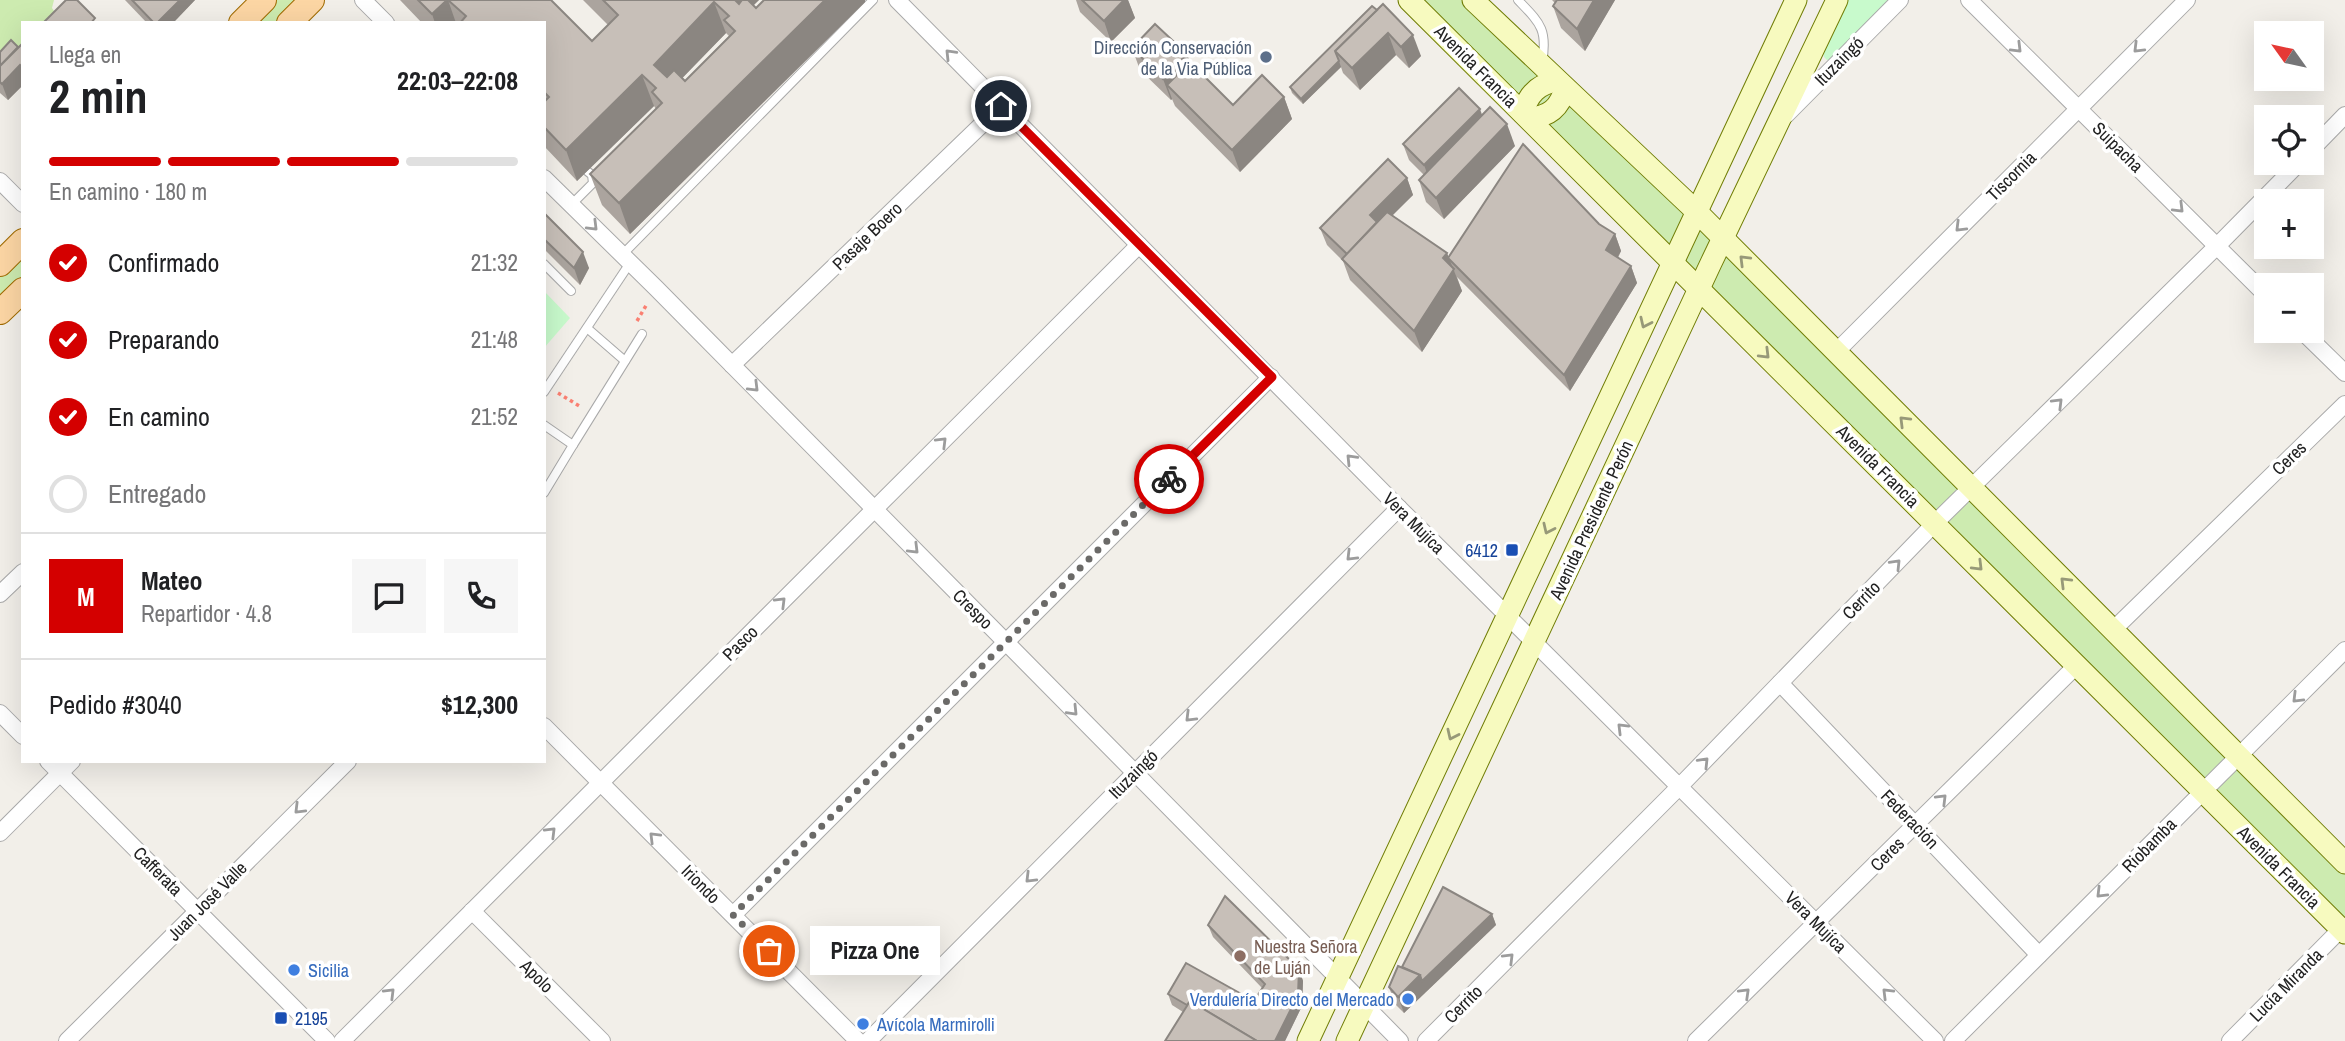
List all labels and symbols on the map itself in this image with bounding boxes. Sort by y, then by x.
street label: Avenida Francia [1428,18,1523,113]
north arrow [2254,21,2324,91]
street label: Ituzaingó [1809,31,1869,91]
place label: Dirección Conservación de la Via Pública [1094,35,1252,81]
one-way arrow [2009,40,2022,53]
one-way arrow [2134,40,2147,53]
one-way arrow [945,49,958,62]
marker: Dirección Conservación de la Via Pública [1258,49,1274,65]
pin [971,76,1031,136]
street label: Suipacha [2087,116,2149,178]
street label: Tiscornia [1981,146,2041,206]
street label: Pasaje Boero [826,196,908,276]
one-way arrow [2171,200,2184,213]
one-way arrow [585,218,597,230]
one-way arrow [1956,218,1969,231]
one-way arrow [1739,255,1752,268]
one-way arrow [1639,316,1653,328]
one-way arrow [1757,345,1770,358]
one-way arrow [745,379,758,392]
one-way arrow [2049,399,2062,412]
one-way arrow [1900,416,1913,429]
street label: Avenida Francia [1830,418,1925,513]
street label: Ceres [2266,435,2312,481]
street label: Avenida Presidente Perón [1543,436,1639,605]
one-way arrow [934,437,947,450]
courier [1134,444,1204,514]
one-way arrow [1347,454,1360,467]
street label: Vera Mujíca [1378,487,1450,559]
one-way arrow [1542,522,1556,534]
place label: 6412 [1465,538,1498,563]
one-way arrow [905,541,918,554]
marker: 6412 [1504,542,1520,558]
one-way arrow [1346,548,1359,561]
one-way arrow [1970,558,1983,571]
one-way arrow [1888,559,1901,572]
street label: Cerrito [1836,575,1886,625]
one-way arrow [2060,577,2073,590]
street label: Crespo [947,583,999,635]
one-way arrow [773,598,786,611]
street label: Pasco [717,620,763,666]
one-way arrow [2292,689,2305,702]
one-way arrow [1065,703,1077,715]
one-way arrow [1185,709,1198,722]
one-way arrow [1617,724,1630,737]
one-way arrow [1446,728,1460,740]
street label: Ituzaingó [1103,744,1163,804]
one-way arrow [1695,757,1708,770]
street label: Federación [1875,784,1945,854]
one-way arrow [1933,795,1946,808]
one-way arrow [295,801,308,814]
street label: Riobamba [2116,812,2182,878]
street label: Avenida Francia [2231,819,2326,914]
one-way arrow [543,828,555,840]
street label: Ceres [1864,831,1910,877]
one-way arrow [650,832,663,845]
street label: Cafferata [128,841,188,901]
street label: Juan José Valle [162,856,252,946]
street label: Iriondo [676,859,726,909]
one-way arrow [1025,870,1038,883]
one-way arrow [2097,885,2109,897]
street label: Vera Mujíca [1780,886,1852,958]
pin [739,921,799,981]
callout: Pizza One [811,926,940,976]
place label: Nuestra Señora de Luján [1254,934,1357,980]
street label: Lucía Miranda [2244,943,2328,1027]
marker: Nuestra Señora de Luján [1232,948,1248,964]
street label: Apolo [514,953,559,998]
one-way arrow [1500,953,1513,966]
place label: Sicilia [308,958,349,983]
marker: Sicilia [286,962,302,978]
street label: Cerrito [1438,979,1488,1029]
place label: Verdulería Directo del Mercado [1190,987,1394,1012]
one-way arrow [382,988,395,1001]
one-way arrow [1882,988,1895,1001]
one-way arrow [1737,989,1750,1002]
marker: Verdulería Directo del Mercado [1400,991,1416,1007]
place label: 2195 [295,1006,328,1031]
marker: 2195 [273,1010,289,1026]
place label: Avícola Marmirolli [876,1012,995,1037]
marker: Avícola Marmirolli [855,1016,871,1032]

